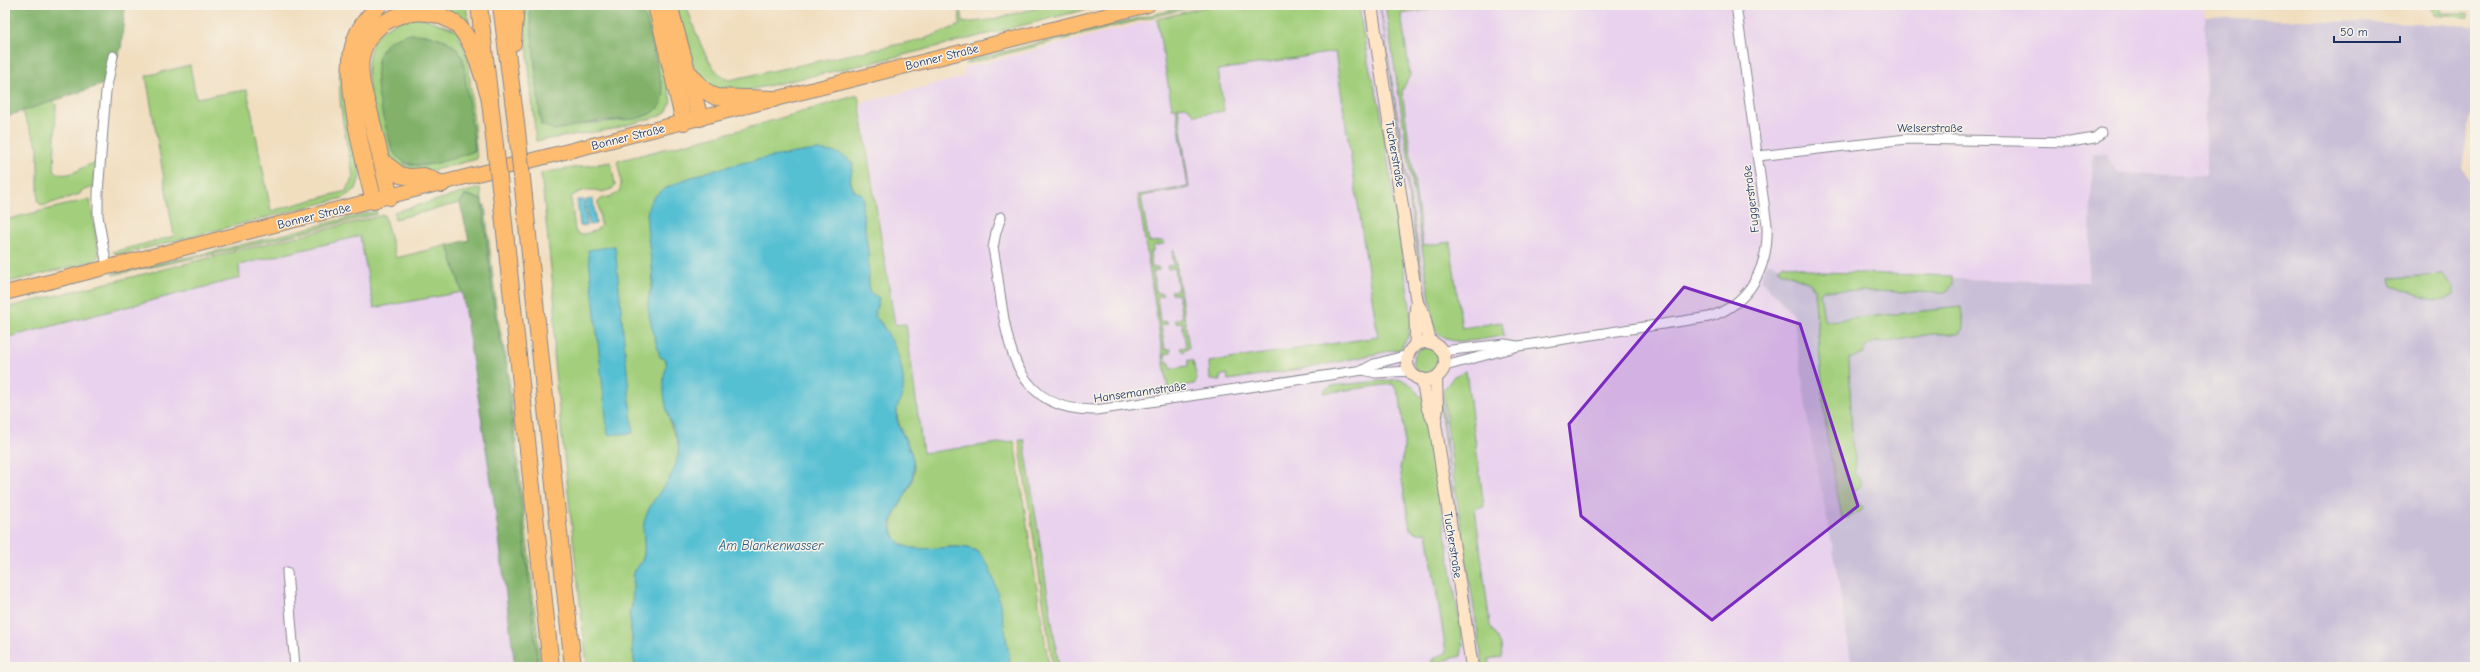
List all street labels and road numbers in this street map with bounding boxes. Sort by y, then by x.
street label: Bonner Straße [904,41,980,73]
street label: Tucherstraße [1382,120,1408,188]
street label: Bonner Straße [590,121,666,153]
street label: Welserstraße [1897,121,1963,135]
street label: Fuggerstraße [1740,164,1762,234]
street label: Bonner Straße [276,200,352,232]
street label: Hansemannstraße [1093,379,1187,405]
street label: Tucherstraße [1441,511,1465,579]

